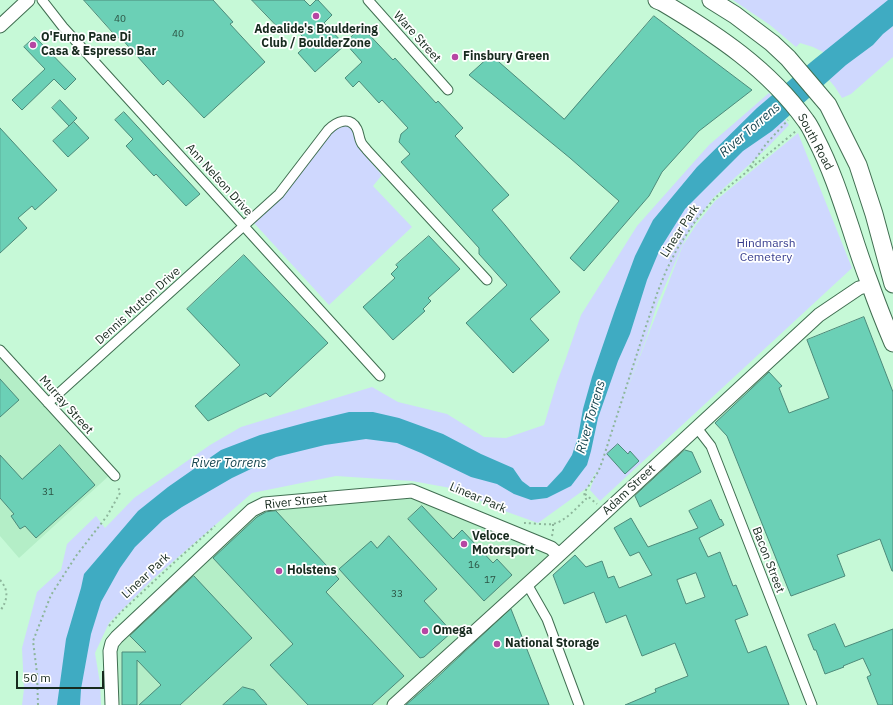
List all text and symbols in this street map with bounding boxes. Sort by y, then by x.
street label: Ware Street [390,9,444,65]
marker: Adealide's Bouldering Club / BoulderZone [311,11,321,21]
house number: 40 [114,13,126,25]
place label: Adealide's Bouldering Club / BoulderZone [254,23,378,51]
house number: 40 [172,28,184,40]
place label: O'Furno Pane Di Casa & Espresso Bar [41,31,156,59]
marker: O'Furno Pane Di Casa & Espresso Bar [28,40,38,50]
place label: Finsbury Green [463,50,549,64]
marker: Finsbury Green [450,52,460,62]
water label: River Torrens [716,99,784,161]
street label: South Road [794,111,836,173]
street label: Ann Nelson Drive [183,141,255,219]
street label: Linear Park [658,202,702,260]
park label: Hindmarsh Cemetery [736,237,796,265]
street label: Dennis Mutton Drive [93,264,183,348]
street label: Murray Street [36,373,96,437]
water label: River Torrens [573,379,609,455]
water label: River Torrens [191,455,267,471]
street label: Adam Street [599,462,659,518]
street label: Linear Park [447,480,509,516]
house number: 31 [42,486,54,498]
street label: River Street [264,492,328,512]
street label: Bacon Street [749,525,787,595]
place label: Veloce Motorsport [472,530,534,558]
marker: Veloce Motorsport [459,539,469,549]
street label: Linear Park [119,550,173,602]
house number: 16 [468,559,480,571]
place label: Holstens [287,564,337,578]
marker: Holstens [274,566,284,576]
house number: 17 [484,574,496,586]
house number: 33 [391,588,403,600]
place label: Omega [433,624,472,638]
marker: Omega [420,626,430,636]
place label: National Storage [505,637,599,651]
marker: National Storage [492,639,502,649]
scale bar [18,663,106,689]
text: 50 m [23,670,51,685]

